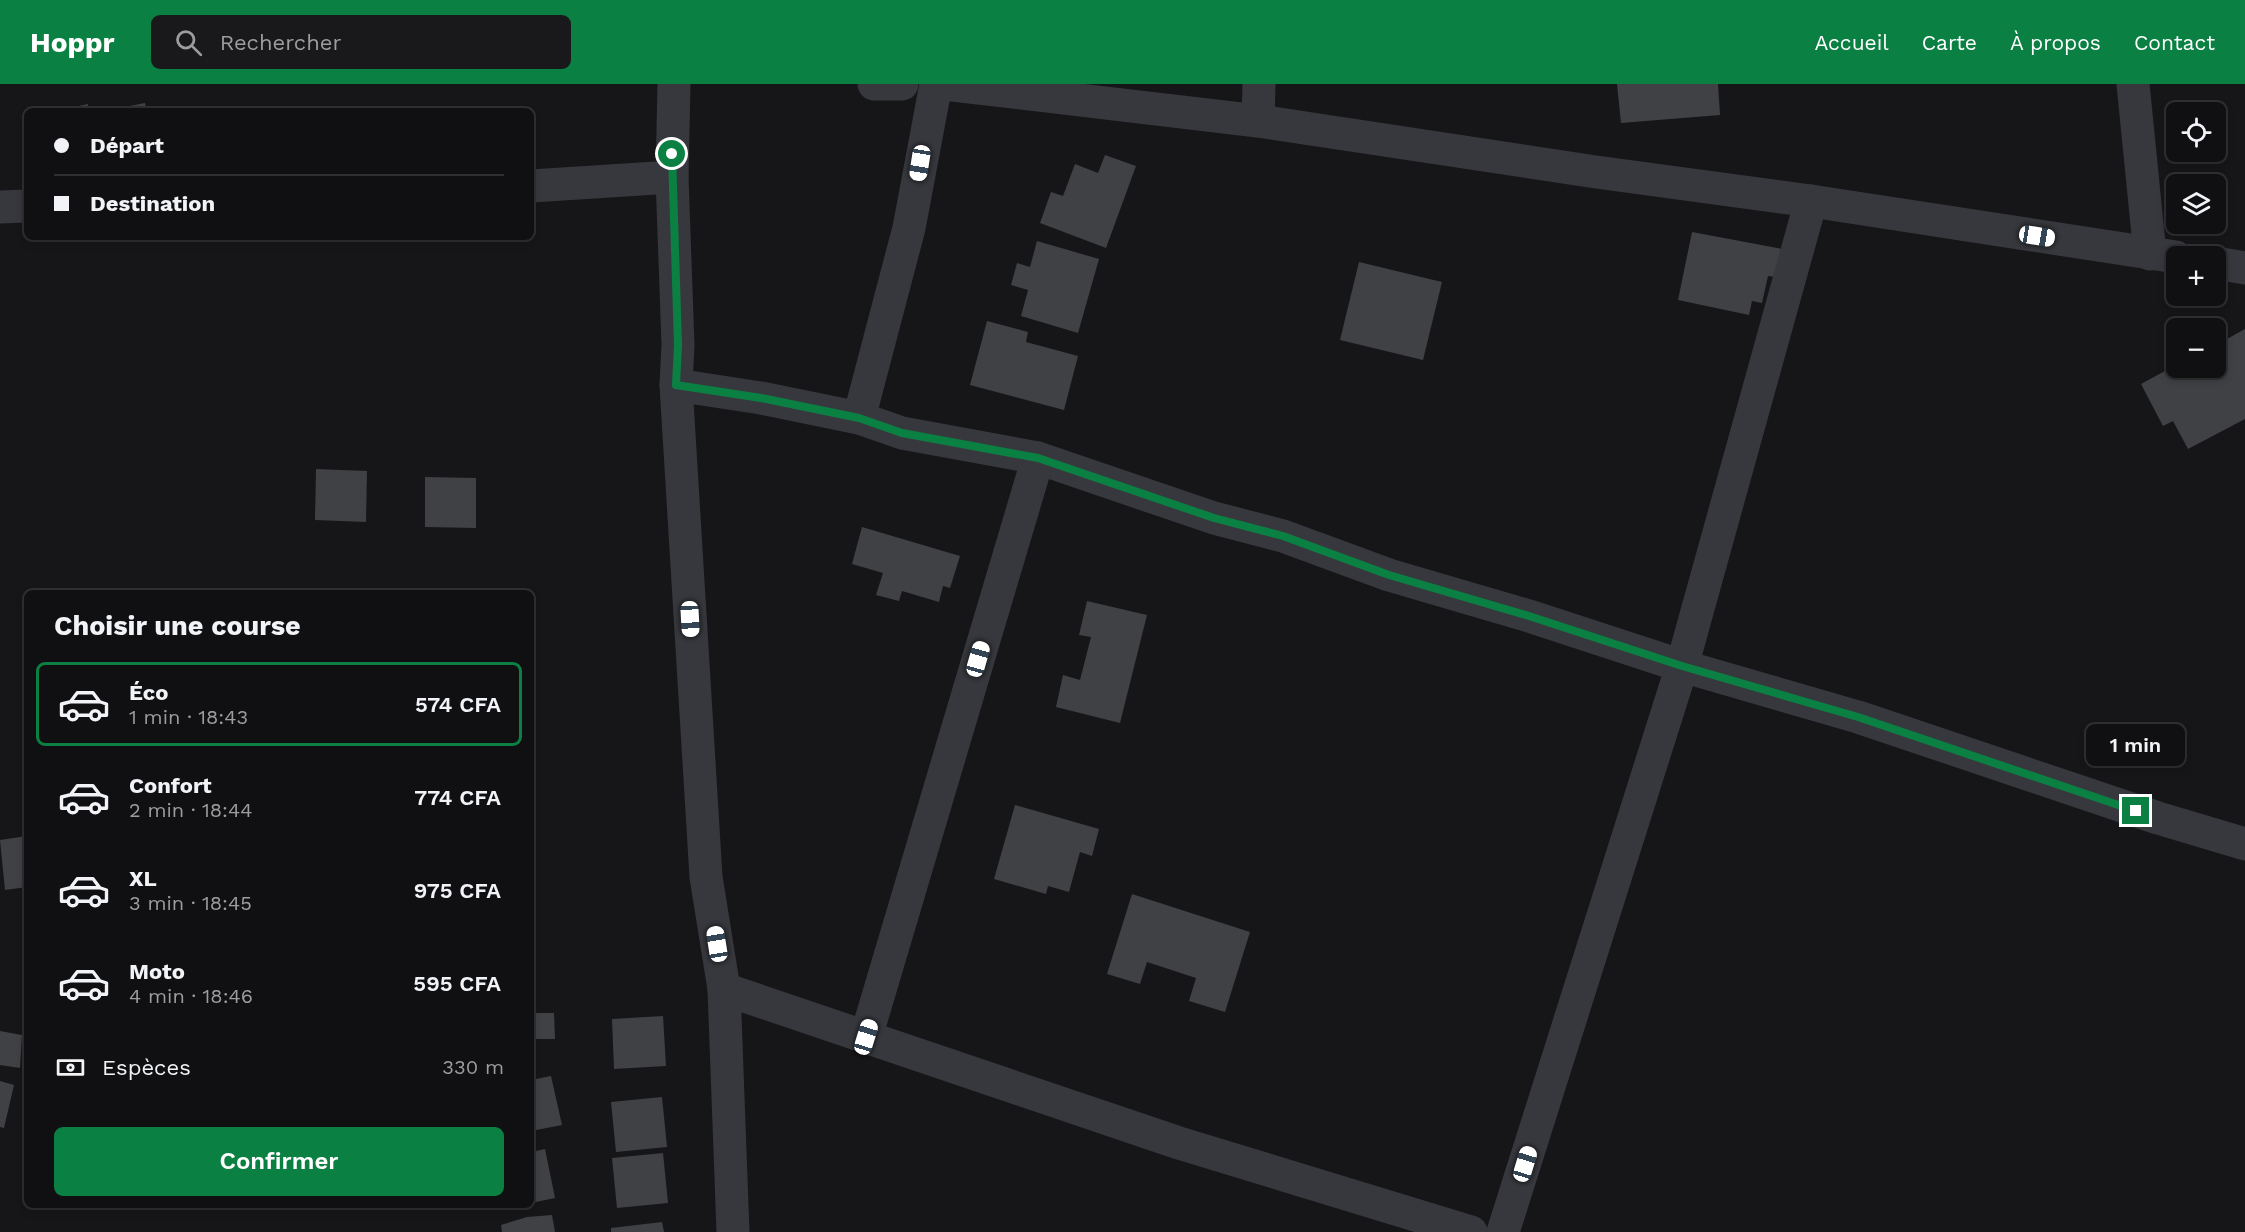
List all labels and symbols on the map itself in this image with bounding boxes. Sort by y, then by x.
route start [658,140,685,167]
car [908,144,932,182]
car [2018,224,2056,248]
car [680,601,700,637]
car [964,639,992,679]
callout: 1 min [2086,724,2186,766]
route end [2122,797,2149,824]
car [705,925,729,963]
car [852,1017,880,1057]
car [1511,1144,1539,1184]

